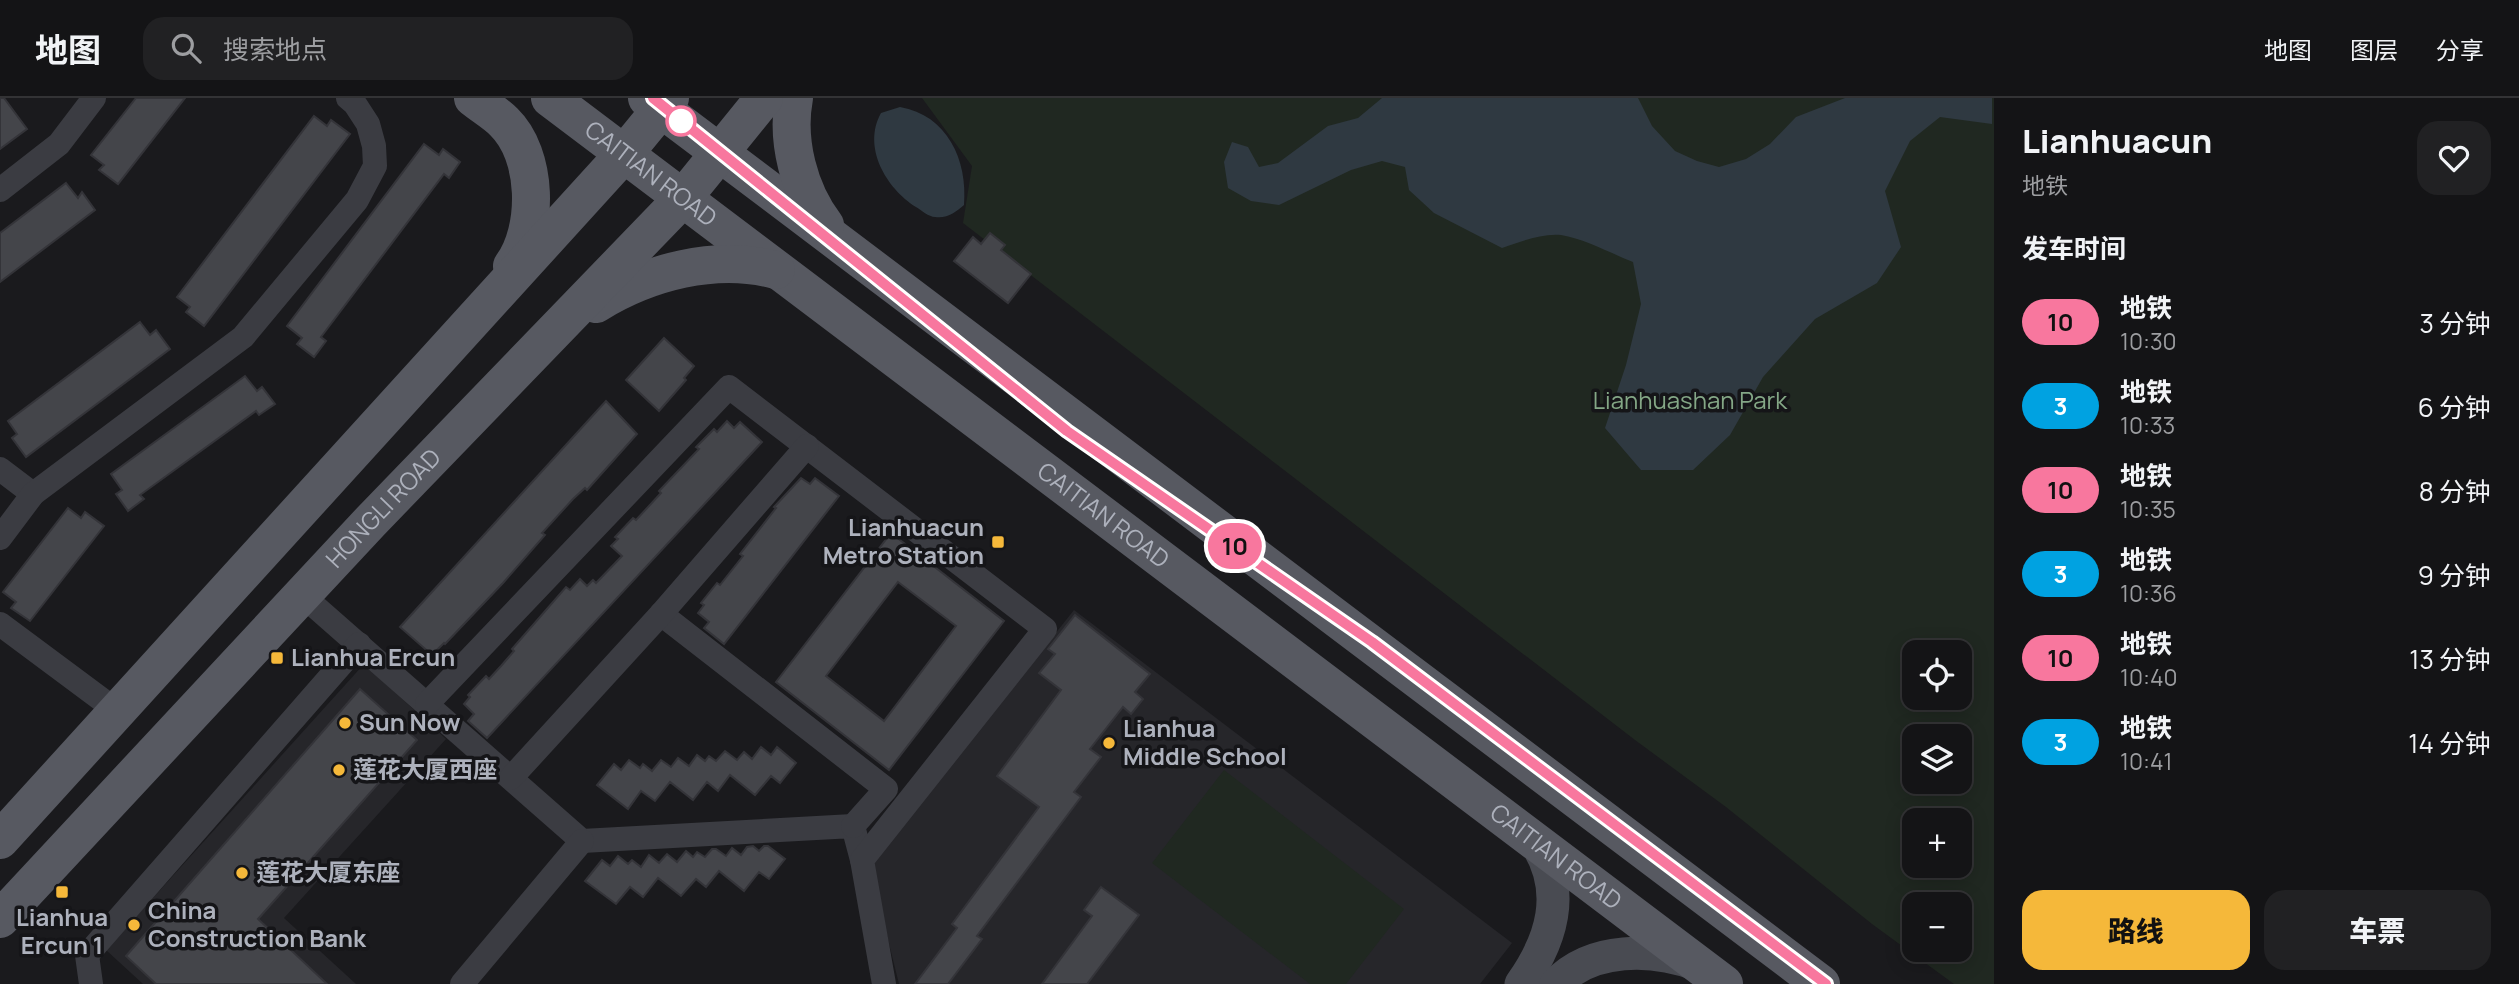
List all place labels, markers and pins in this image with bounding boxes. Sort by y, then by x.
unlabelled marker [666,106,696,136]
place label: Lianhuacun Metro Station [823,510,984,571]
marker: Lianhuacun Metro Station [990,534,1006,550]
place label: Lianhua Ercun [291,640,455,673]
marker: Lianhua Ercun [269,650,285,666]
place label: Sun Now [359,705,460,738]
place label: Lianhua Middle School [1123,711,1287,772]
marker: Sun Now [337,715,353,731]
marker: Lianhua Middle School [1101,735,1117,751]
place label: 莲花大厦西座 [353,752,497,785]
marker: 莲花大厦西座 [331,762,347,778]
place label: 莲花大厦东座 [256,855,400,888]
marker: 莲花大厦东座 [234,865,250,881]
marker: Lianhua Ercun 1 [54,884,70,900]
place label: China Construction Bank [148,893,367,954]
place label: Lianhua Ercun 1 [16,900,108,961]
marker: China Construction Bank [126,917,142,933]

